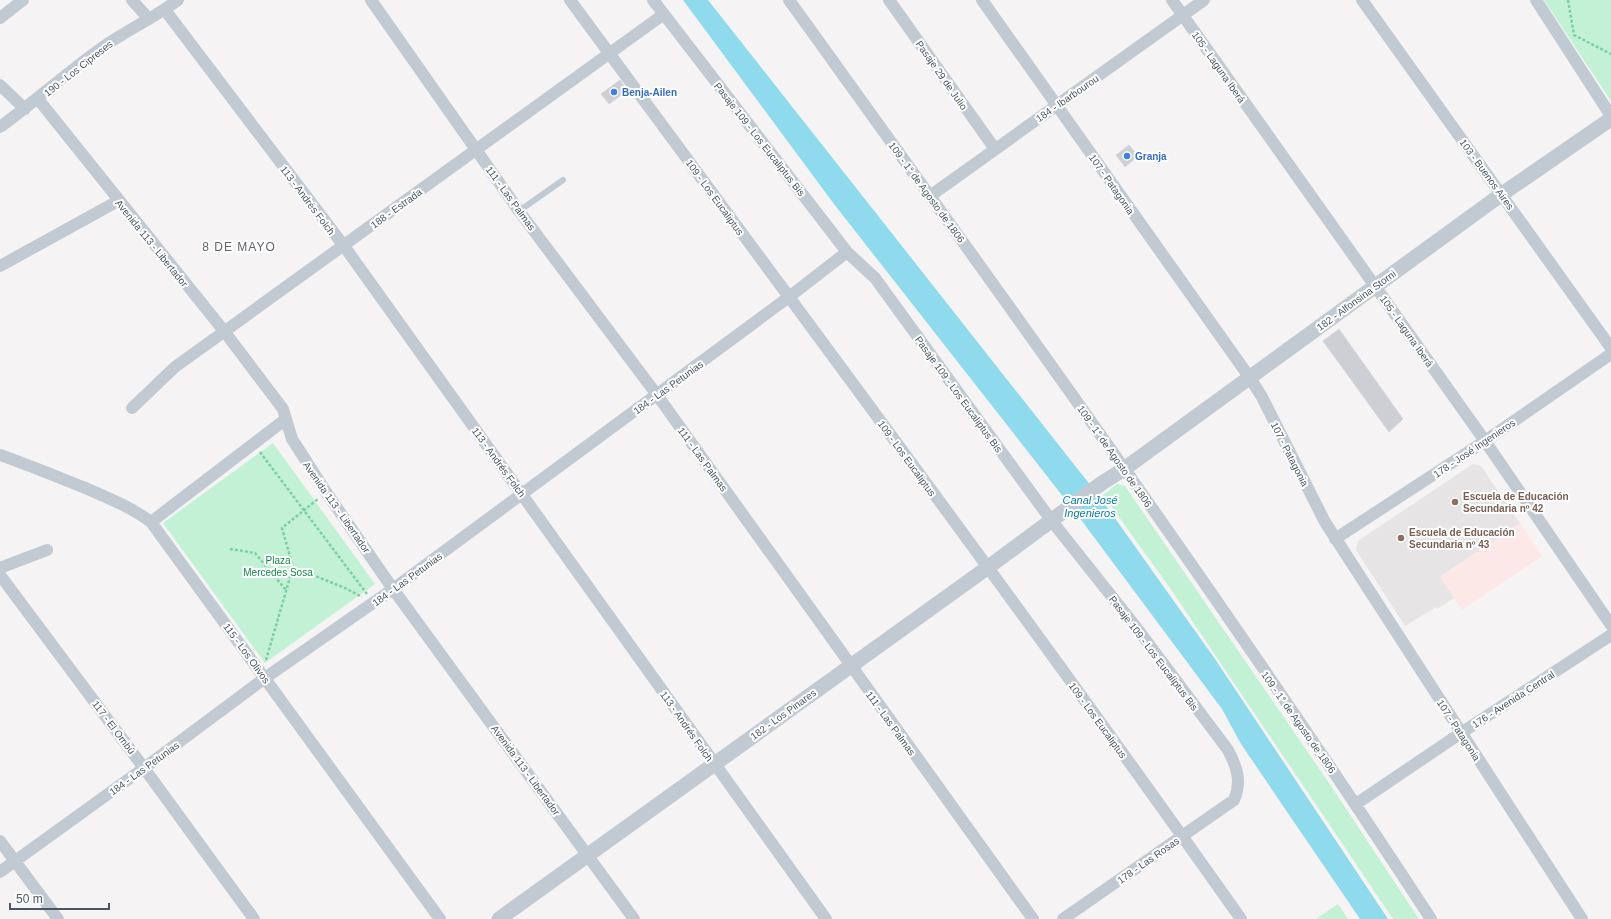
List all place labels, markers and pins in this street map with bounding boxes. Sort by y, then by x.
marker: Benja-Ailen [609,87,619,97]
place label: Benja-Ailen [622,87,677,98]
marker: Granja [1122,151,1132,161]
place label: Granja [1135,151,1167,162]
place label: Escuela de Educación Secundaria nº 42 [1463,491,1569,514]
marker: Escuela de Educación Secundaria nº 42 [1450,497,1460,507]
place label: Escuela de Educación Secundaria nº 43 [1409,527,1515,550]
marker: Escuela de Educación Secundaria nº 43 [1396,533,1406,543]

